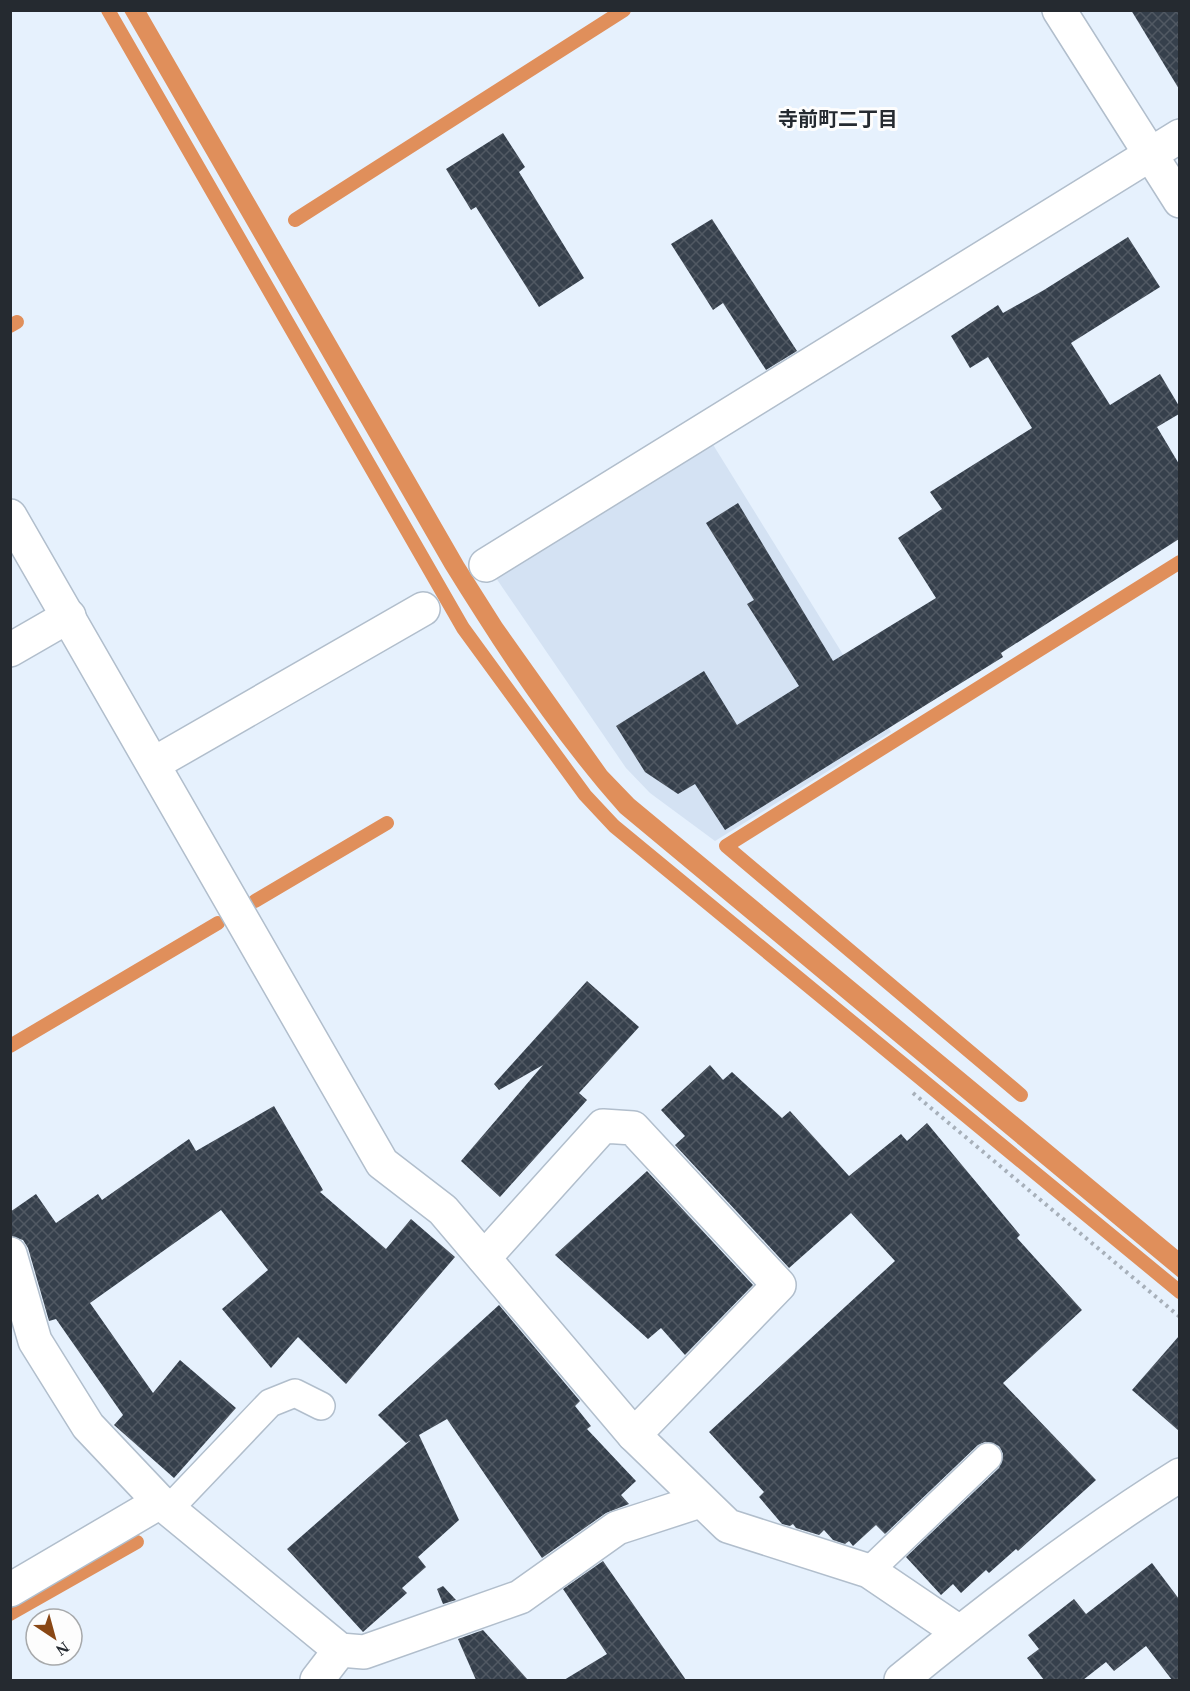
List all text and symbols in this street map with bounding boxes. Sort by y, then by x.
district label: 寺前町二丁目 [778,108,898,130]
north arrow [24,1607,84,1667]
text: N [52,1638,72,1659]

